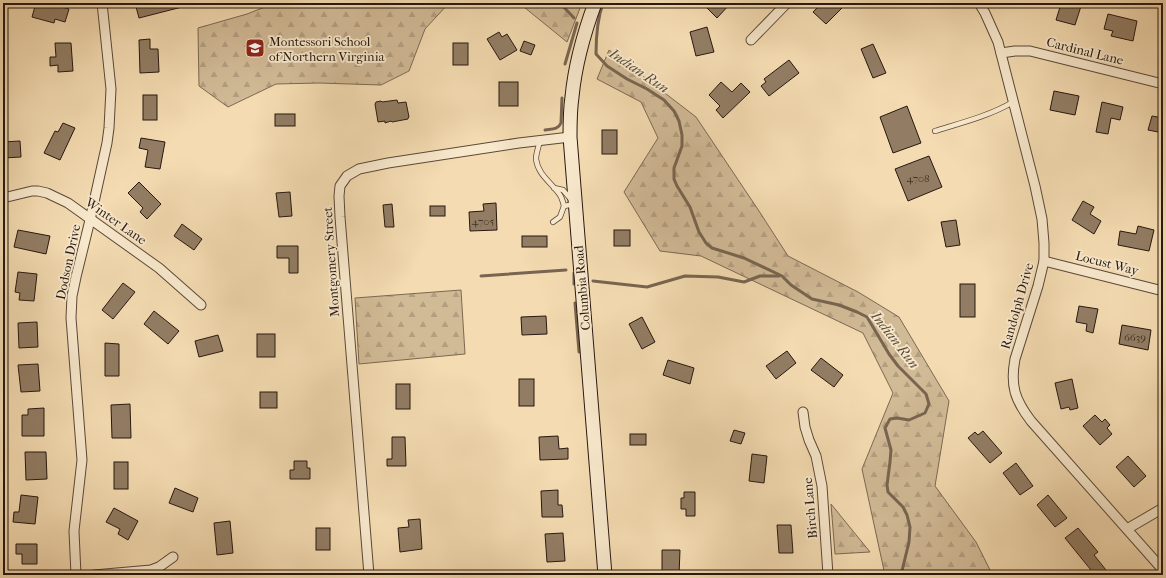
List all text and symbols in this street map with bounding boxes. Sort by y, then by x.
place label: Montessori School of Northern Virginia [269,34,385,64]
street label: Cardinal Lane [1045,34,1126,68]
school or university icon: Montessori School of Northern Virginia [244,37,266,59]
water label: Indian Run [605,44,672,97]
house number: 4708 [906,172,930,185]
street label: Winter Lane [82,194,150,248]
street label: Montgomery Street [320,206,342,318]
house number: 4705 [472,215,494,228]
street label: Dodson Drive [53,222,83,301]
street label: Columbia Road [571,244,593,331]
street label: Locust Way [1074,248,1141,278]
street label: Randolph Drive [998,261,1037,351]
water label: Indian Run [867,307,923,372]
house number: 6639 [1124,331,1146,344]
street label: Birch Lane [800,476,820,539]

